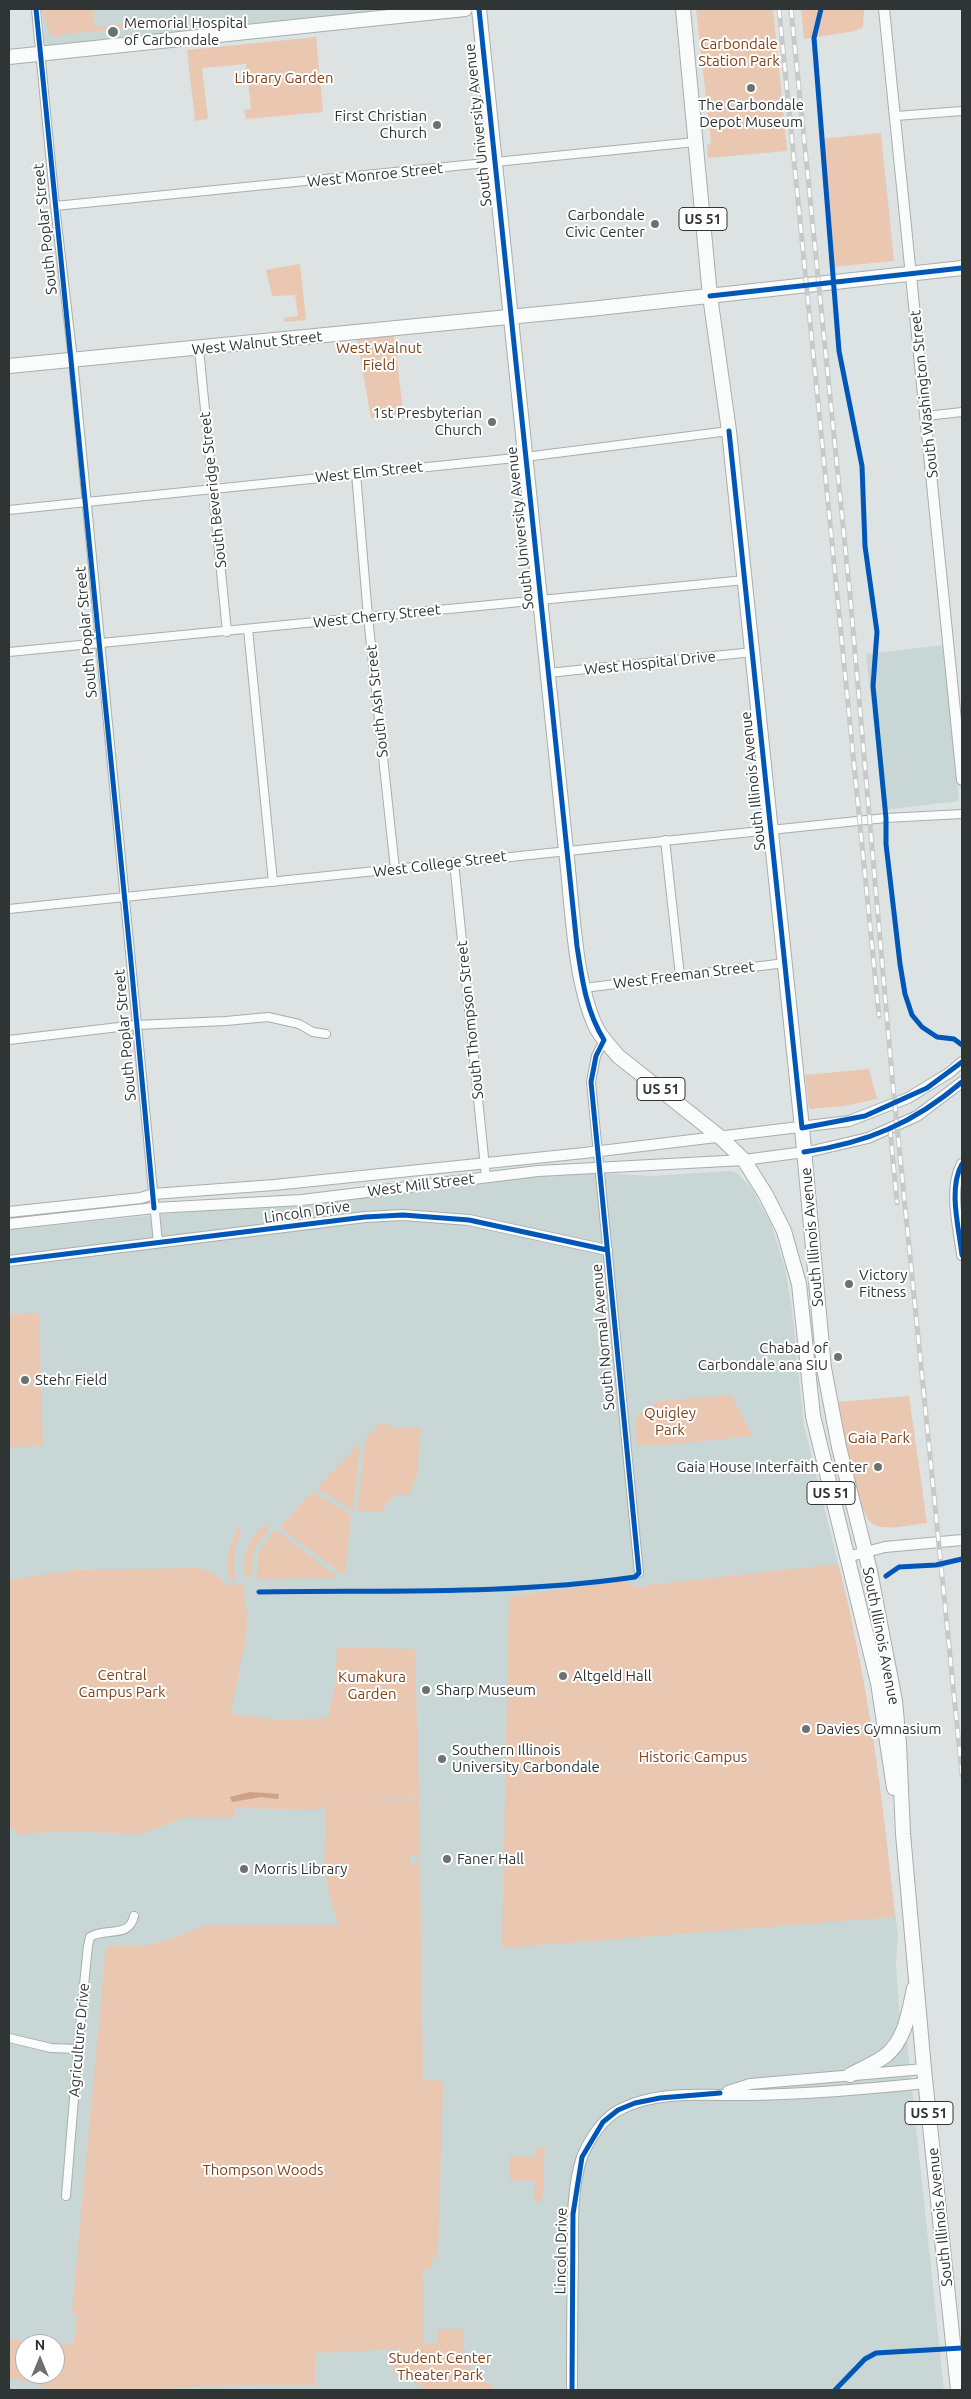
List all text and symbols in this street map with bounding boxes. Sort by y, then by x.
place label: Memorial Hospital of Carbondale [124,14,247,49]
marker: Memorial Hospital of Carbondale [106,25,120,39]
park label: Carbondale Station Park [698,35,780,70]
street label: South University Avenue [460,42,496,208]
park label: Library Garden [234,69,334,87]
marker: The Carbondale Depot Museum [745,82,757,94]
place label: The Carbondale Depot Museum [698,96,804,131]
place label: First Christian Church [335,107,427,142]
marker: First Christian Church [431,119,443,131]
street label: West Monroe Street [306,159,444,191]
street label: South Poplar Street [29,162,61,296]
place label: Carbondale Civic Center [565,206,645,241]
road number: US 51 [679,208,727,230]
marker: Carbondale Civic Center [649,218,661,230]
street label: South Washington Street [906,309,942,479]
street label: West Walnut Street [191,327,323,359]
park label: West Walnut Field [336,339,422,374]
place label: 1st Presbyterian Church [373,404,482,439]
street label: South Beveridge Street [196,411,230,569]
marker: 1st Presbyterian Church [486,416,498,428]
street label: South University Avenue [502,445,538,611]
street label: West Elm Street [314,457,424,487]
street label: South Poplar Street [71,565,101,699]
street label: West Cherry Street [312,600,442,632]
street label: South Ash Street [362,644,392,758]
street label: West Hospital Drive [583,647,717,679]
street label: South Illinois Avenue [737,710,769,852]
street label: West College Street [372,847,508,881]
street label: South Thompson Street [453,940,487,1100]
street label: West Freeman Street [612,957,756,993]
street label: South Poplar Street [110,968,140,1102]
road number: US 51 [637,1078,685,1100]
street label: South Illinois Avenue [797,1167,827,1307]
street label: West Mill Street [366,1170,476,1200]
street label: Lincoln Drive [263,1197,351,1227]
street label: South Normal Avenue [588,1263,618,1411]
place label: Victory Fitness [859,1266,908,1301]
marker: Victory Fitness [843,1278,855,1290]
place label: Chabad of Carbondale ana SIU [698,1339,828,1374]
marker: Chabad of Carbondale ana SIU [832,1351,844,1363]
place label: Stehr Field [35,1371,107,1389]
marker: Stehr Field [19,1374,31,1386]
park label: Quigley Park [644,1404,696,1439]
park label: Gaia Park [848,1429,910,1447]
place label: Gaia House Interfaith Center [676,1458,868,1476]
marker: Gaia House Interfaith Center [872,1461,884,1473]
road number: US 51 [807,1482,855,1505]
street label: South Illinois Avenue [859,1566,903,1706]
park label: Central Campus Park [79,1666,165,1701]
place label: Altgeld Hall [573,1667,652,1685]
park label: Kumakura Garden [338,1668,406,1703]
marker: Altgeld Hall [557,1670,569,1682]
place label: Sharp Museum [436,1681,536,1699]
marker: Sharp Museum [420,1684,432,1696]
place label: Davies Gymnasium [816,1720,941,1738]
marker: Davies Gymnasium [800,1723,812,1735]
place label: Southern Illinois University Carbondale [452,1741,600,1776]
park label: Historic Campus [639,1748,747,1766]
marker: Southern Illinois University Carbondale [436,1753,448,1765]
place label: Faner Hall [457,1850,524,1868]
marker: Faner Hall [441,1853,453,1865]
place label: Morris Library [254,1860,347,1878]
marker: Morris Library [238,1863,250,1875]
street label: Agriculture Drive [65,1982,93,2098]
road number: US 51 [905,2102,953,2124]
street label: South Illinois Avenue [924,2146,956,2288]
park label: Thompson Woods [202,2161,324,2179]
street label: Lincoln Drive [551,2207,571,2295]
north arrow [15,2334,65,2384]
text: N [35,2337,45,2353]
park label: Student Center Theater Park [388,2349,492,2384]

